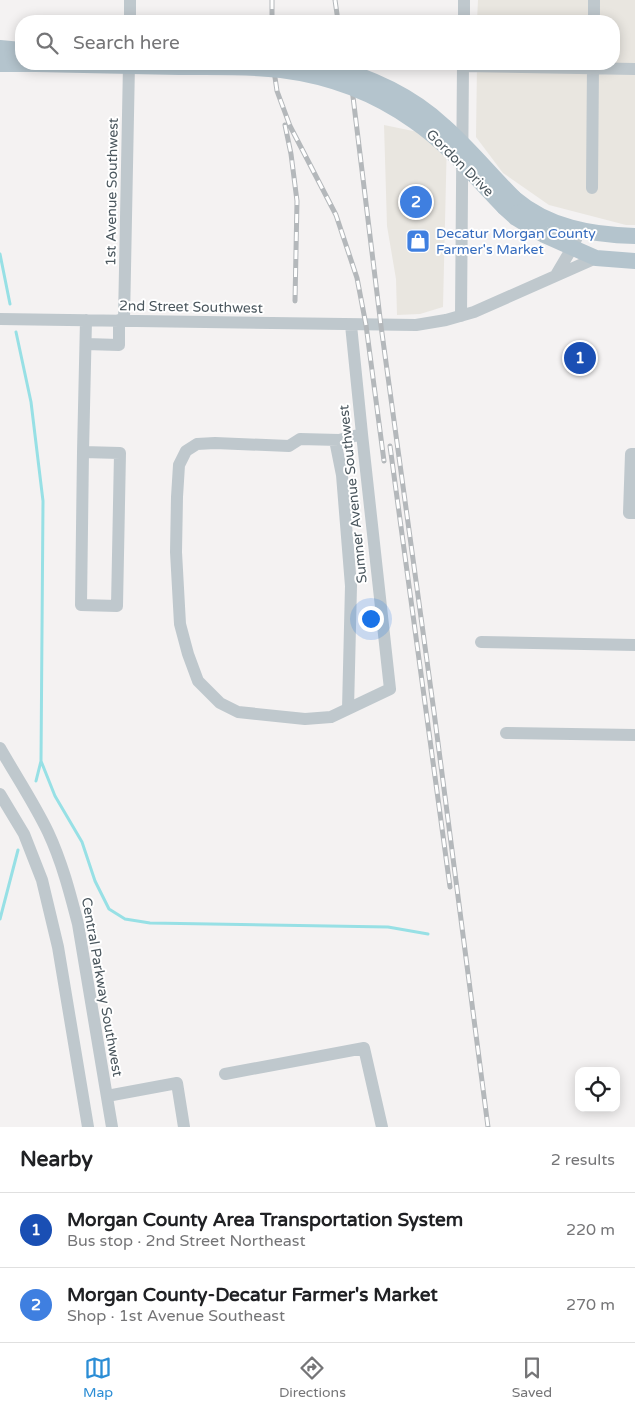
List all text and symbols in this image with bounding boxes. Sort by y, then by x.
search box [15,15,620,70]
icon: search [33,29,61,57]
text: Search here [73,32,180,54]
street label: 1st Avenue Southwest [102,117,122,266]
street label: Gordon Drive [423,126,497,200]
pin: 2 [400,183,432,221]
place label: Decatur Morgan County Farmer's Market [436,225,596,258]
shop icon: Decatur Morgan County Farmer's Market [405,228,431,254]
street label: 2nd Street Southwest [119,297,264,317]
pin: 1 [564,339,596,377]
street label: Sumner Avenue Southwest [335,403,371,584]
your location [358,606,384,632]
street label: Central Parkway Southwest [78,896,126,1079]
map controls [575,1067,620,1112]
button: locate [575,1067,620,1112]
text: Nearby [20,1147,93,1172]
text: 2 results [551,1150,615,1170]
text: Morgan County Area Transportation System [67,1209,463,1231]
text: 1 [31,1220,41,1240]
text: 220 m [566,1220,615,1240]
text: Bus stop · 2nd Street Northeast [67,1231,306,1251]
text: Morgan County-Decatur Farmer's Market [67,1284,438,1306]
text: 2 [31,1295,41,1315]
text: 270 m [566,1295,615,1315]
text: Shop · 1st Avenue Southeast [67,1306,285,1326]
tab: Map [83,1354,113,1401]
tab: Directions [279,1354,346,1401]
tab: Saved [512,1354,552,1401]

